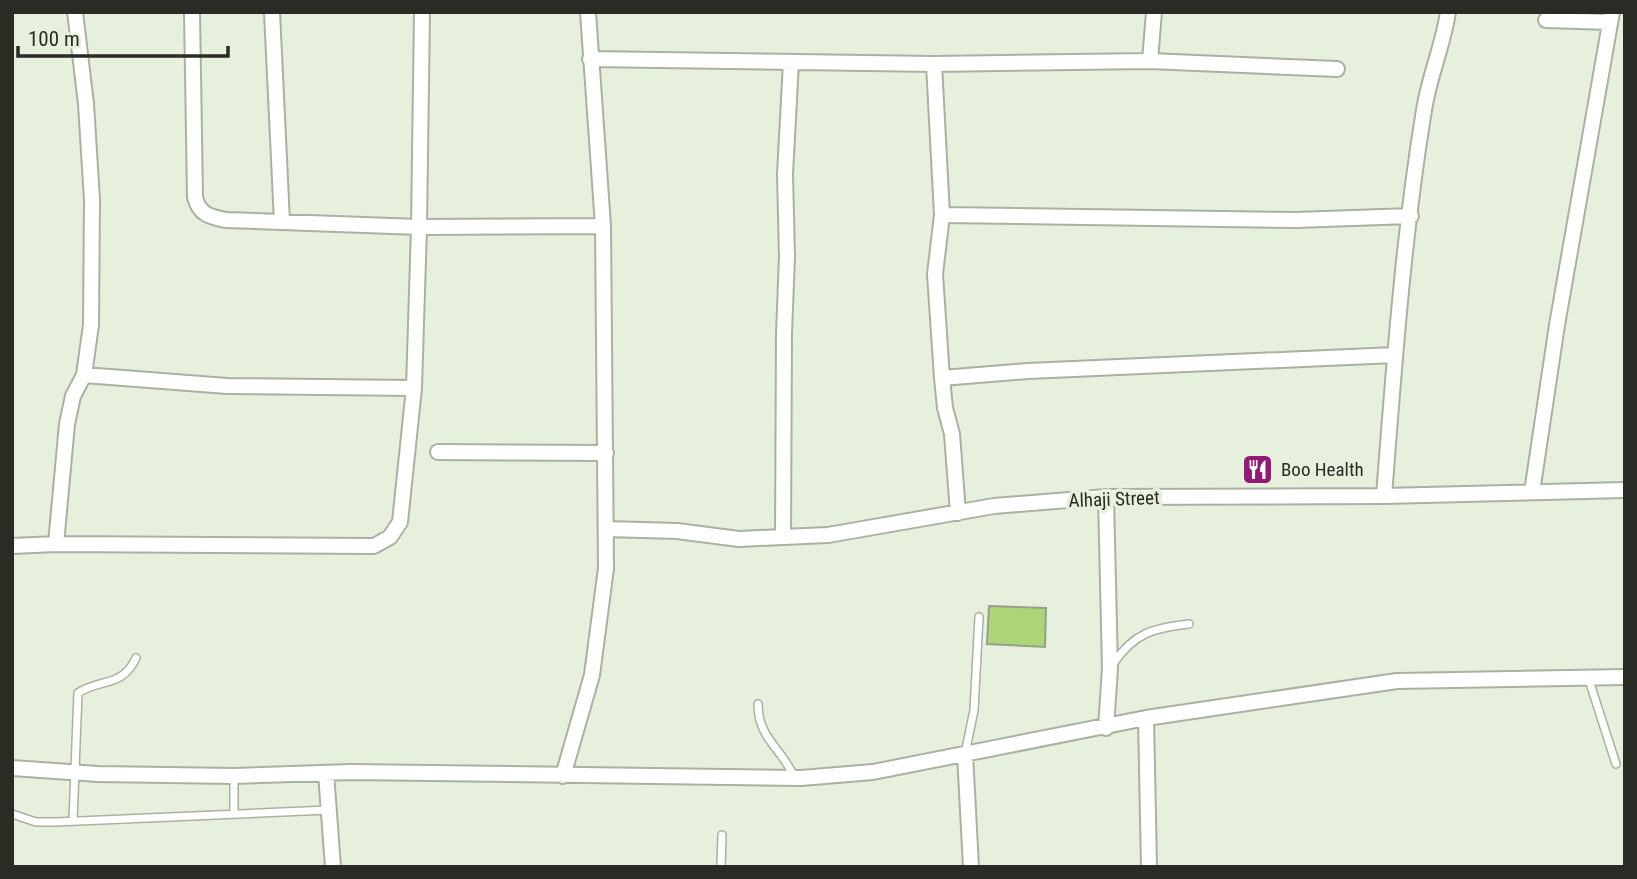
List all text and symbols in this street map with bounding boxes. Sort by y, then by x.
scale bar [18,14,228,58]
text: 100 m [28,27,80,51]
restaurant icon: Boo Health [1241,452,1275,486]
place label: Boo Health [1281,458,1364,481]
street label: Alhaji Street [1068,486,1160,512]

